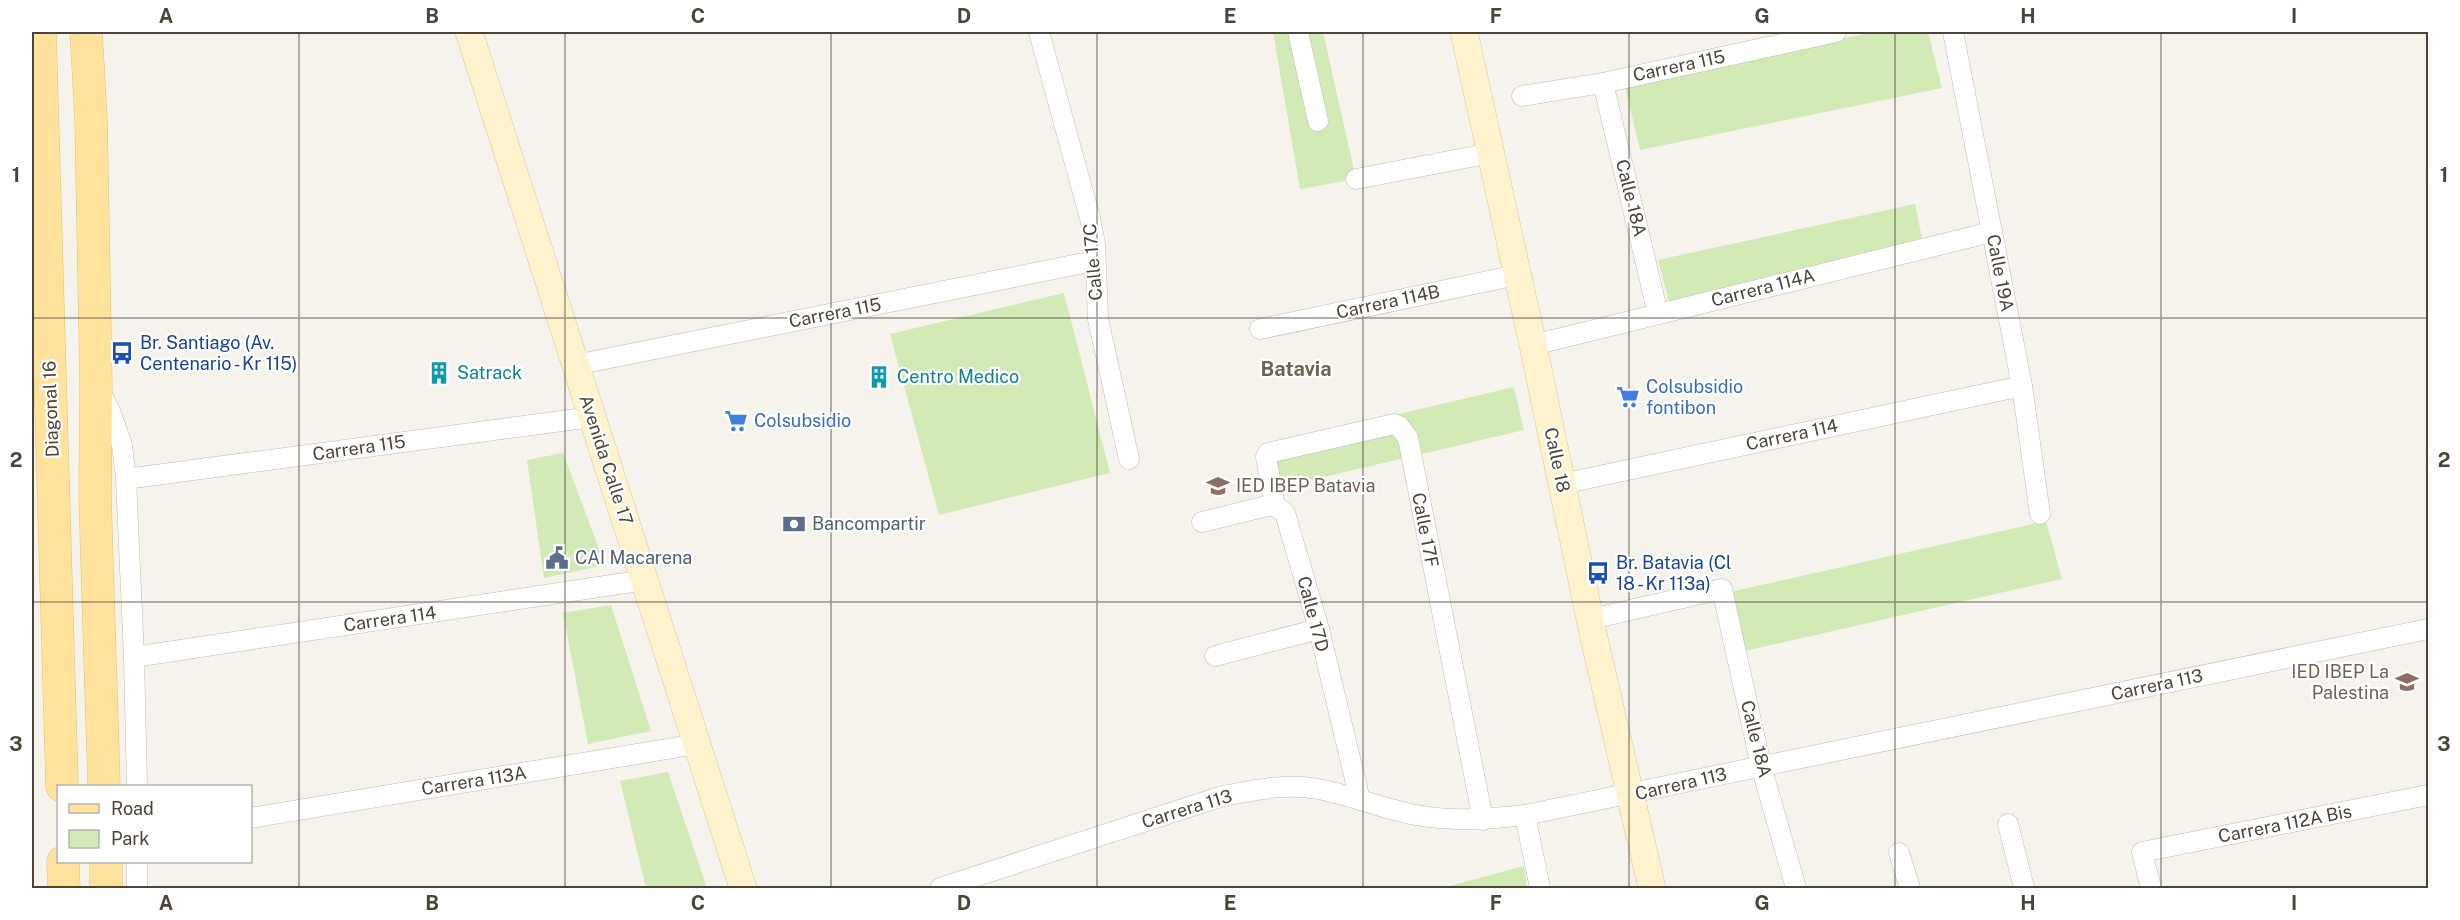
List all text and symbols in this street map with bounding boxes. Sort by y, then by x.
text: A [159,4,173,28]
text: B [425,4,439,28]
text: C [691,4,705,28]
text: D [957,4,971,28]
text: E [1224,4,1236,28]
text: F [1490,4,1502,28]
text: G [1754,4,1770,28]
text: H [2020,4,2036,28]
text: I [2291,4,2297,28]
street label: Carrera 115 [1631,46,1727,86]
street label: Calle 18A [1612,157,1651,239]
text: 1 [12,163,20,187]
text: 1 [2440,163,2448,187]
street label: Calle 17C [1079,223,1106,302]
street label: Calle 19A [1983,233,2018,314]
street label: Carrera 114A [1709,264,1817,311]
street label: Carrera 114B [1334,280,1442,323]
street label: Carrera 115 [787,293,883,332]
place label: Br. Santiago (Av. Centenario - Kr 115) [140,332,297,374]
bus stop icon: Br. Santiago (Av. Centenario - Kr 115) [109,340,135,366]
district label: Batavia [1261,357,1332,381]
street label: Diagonal 16 [38,360,63,458]
building icon: Satrack [426,360,452,386]
place label: Satrack [457,362,522,383]
building icon: Centro Medico [866,364,892,390]
place label: Centro Medico [897,366,1019,387]
place label: Colsubsidio fontibon [1646,376,1743,418]
supermarket icon: Colsubsidio fontibon [1615,384,1641,410]
street label: Avenida Calle 17 [576,392,637,528]
supermarket icon: Colsubsidio [723,408,749,434]
place label: Colsubsidio [754,410,851,431]
street label: Carrera 114 [1744,415,1840,454]
street label: Calle 18 [1540,426,1575,494]
street label: Carrera 115 [311,431,407,464]
text: 2 [10,448,22,472]
text: 2 [2438,448,2450,472]
school or university icon: IED IBEP Batavia [1205,473,1231,499]
place label: IED IBEP Batavia [1236,475,1375,496]
street label: Calle 17F [1408,491,1443,569]
bank icon: Bancompartir [781,511,807,537]
place label: Bancompartir [812,513,926,534]
public building icon: CAI Macarena [544,545,570,571]
place label: CAI Macarena [575,547,692,568]
place label: Br. Batavia (Cl 18 - Kr 113a) [1616,552,1732,594]
bus stop icon: Br. Batavia (Cl 18 - Kr 113a) [1585,560,1611,586]
street label: Calle 17D [1293,574,1334,654]
street label: Carrera 114 [342,602,438,635]
place label: IED IBEP La Palestina [2291,661,2389,703]
street label: Carrera 113 [2109,665,2205,704]
school or university icon: IED IBEP La Palestina [2394,669,2420,695]
street label: Calle 18A [1737,698,1776,780]
text: 3 [9,732,23,756]
text: 3 [2437,732,2451,756]
street label: Carrera 113A [420,762,528,799]
street label: Carrera 113 [1633,763,1729,804]
legend [57,785,252,863]
street label: Carrera 113 [1139,785,1235,832]
text: Road [111,798,154,819]
street label: Carrera 112A Bis [2216,800,2353,847]
text: Park [111,828,149,849]
text: A [159,891,173,915]
text: B [425,891,439,915]
text: C [691,891,705,915]
text: D [957,891,971,915]
text: E [1224,891,1236,915]
text: F [1490,891,1502,915]
text: G [1754,891,1770,915]
text: H [2020,891,2036,915]
text: I [2291,891,2297,915]

